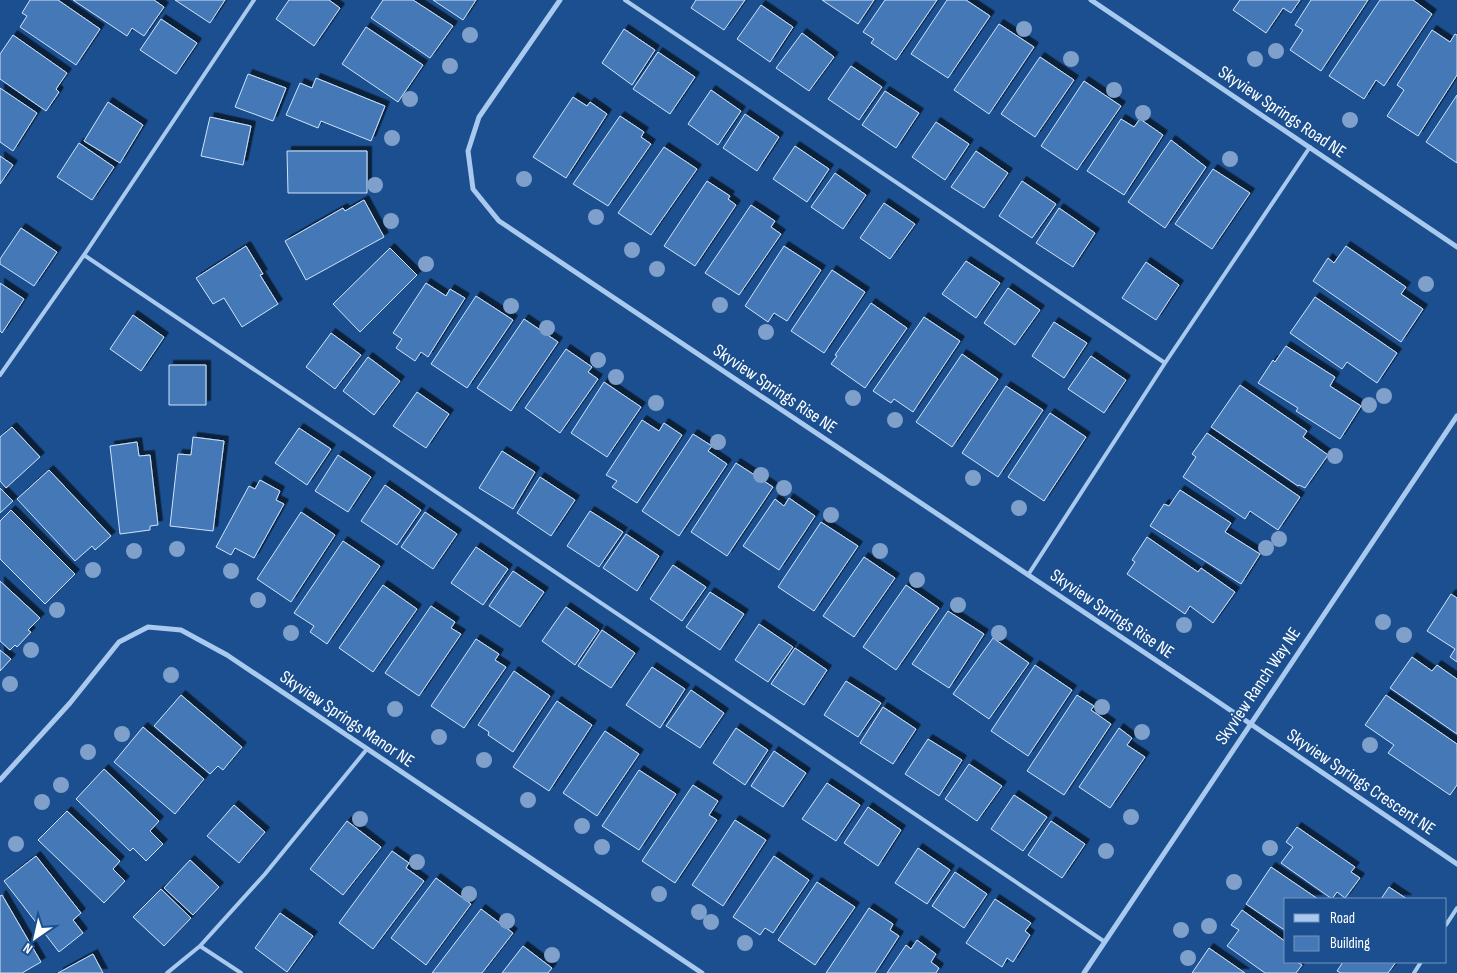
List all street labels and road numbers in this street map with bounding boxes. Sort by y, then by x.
street label: Skyview Springs Road NE [1214,62,1350,162]
street label: Skyview Springs Rise NE [709,340,841,438]
street label: Skyview Springs Rise NE [1046,565,1178,663]
street label: Skyview Ranch Way NE [1211,623,1305,749]
street label: Skyview Springs Manor NE [276,666,418,772]
street label: Skyview Springs Crescent NE [1283,725,1439,839]

